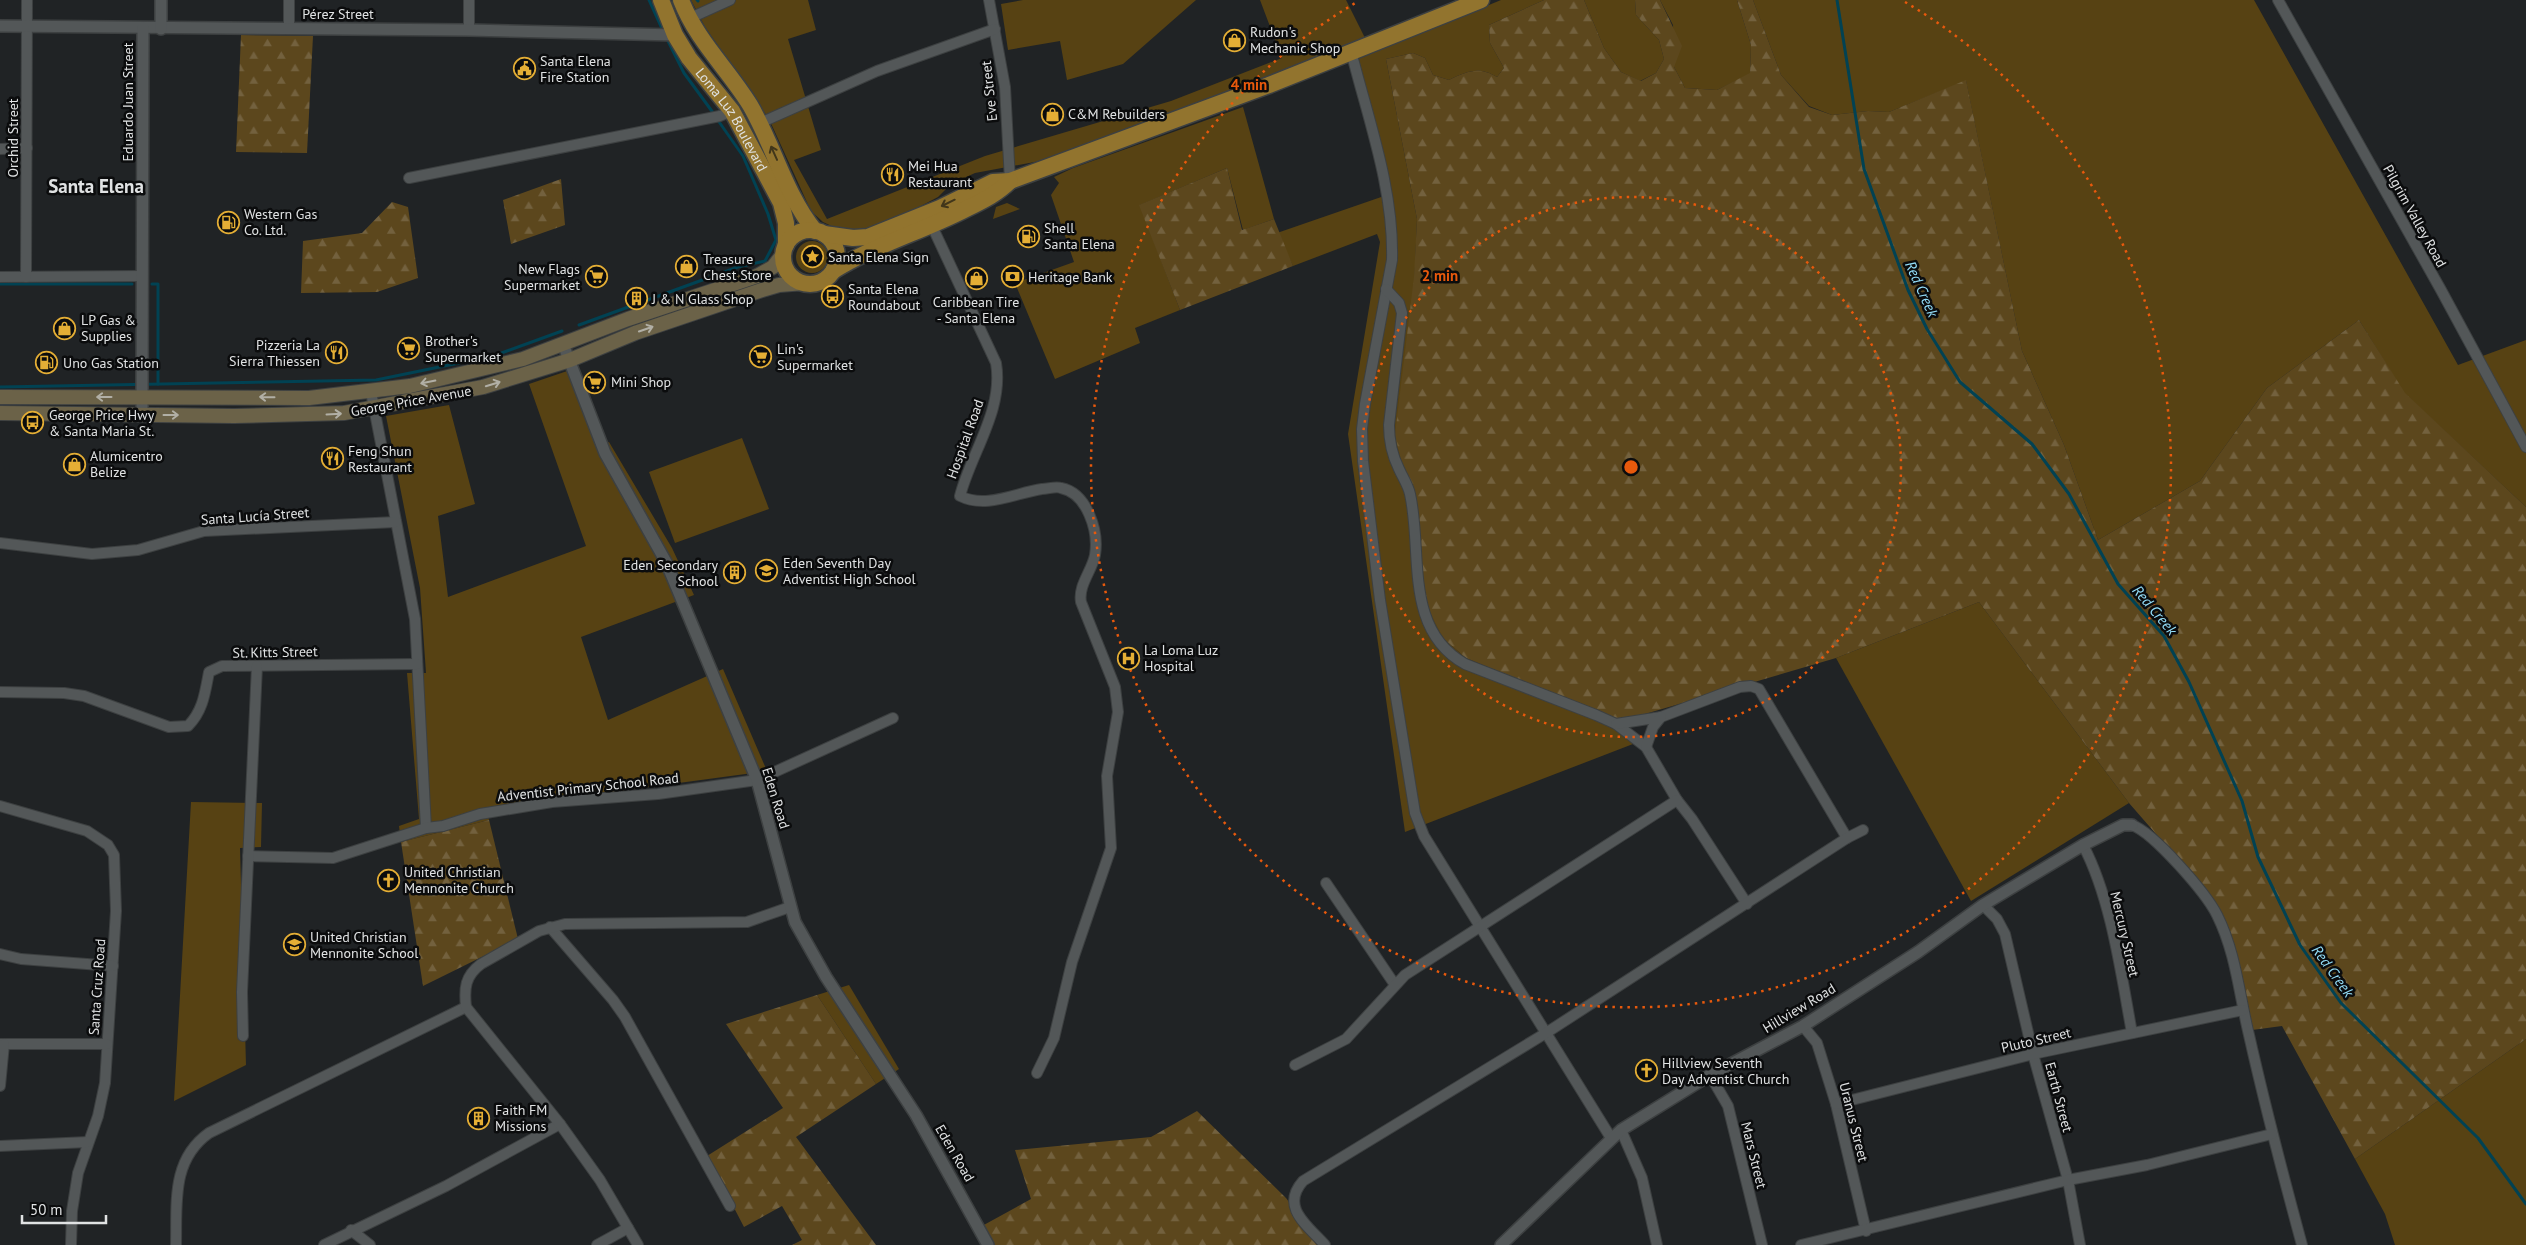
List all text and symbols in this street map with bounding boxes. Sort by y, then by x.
street label: Pérez Street [302,5,374,23]
place label: Rudon's Mechanic Shop [1250,23,1340,57]
shop icon: Rudon's Mechanic Shop [1222,28,1246,52]
street label: Eduardo Juan Street [119,42,137,161]
place label: Santa Elena Fire Station [540,52,611,86]
public building icon: Santa Elena Fire Station [512,57,536,81]
street label: Eve Street [977,60,1001,122]
street label: Loma Luz Boulevard [692,64,772,175]
text: 4 min [1231,75,1267,94]
street label: Orchid Street [4,98,22,178]
shop icon: C&M Rebuilders [1040,102,1064,126]
place label: C&M Rebuilders [1068,105,1165,123]
one-way arrow [768,146,778,161]
place label: Mei Hua Restaurant [908,157,972,191]
street label: Pilgrim Valley Road [2379,161,2451,271]
restaurant icon: Mei Hua Restaurant [880,162,904,186]
district label: Santa Elena [48,174,144,198]
one-way arrow [941,199,956,209]
place label: Western Gas Co. Ltd. [244,205,317,239]
fuel station icon: Western Gas Co. Ltd. [216,210,240,234]
place label: Shell Santa Elena [1044,219,1115,253]
fuel station icon: Shell Santa Elena [1016,224,1040,248]
place icon: Santa Elena Sign [800,245,824,269]
place label: Santa Elena Sign [828,248,929,266]
place label: Treasure Chest Store [703,250,772,284]
shop icon: Treasure Chest Store [675,255,699,279]
water label: Red Creek [1901,258,1943,321]
place label: New Flags Supermarket [504,260,580,294]
supermarket icon: New Flags Supermarket [584,265,608,289]
bank icon: Heritage Bank [1000,265,1024,289]
text: 2 min [1422,266,1458,285]
shop icon: Caribbean Tire - Santa Elena [964,267,988,291]
place label: Heritage Bank [1028,268,1113,286]
place label: Santa Elena Roundabout [848,280,920,314]
bus stop icon: Santa Elena Roundabout [820,285,844,309]
building icon: J & N Glass Shop [624,287,648,311]
place label: J & N Glass Shop [651,290,753,308]
place label: Caribbean Tire - Santa Elena [933,293,1019,327]
place label: LP Gas & Supplies [81,311,136,345]
shop icon: LP Gas & Supplies [53,316,77,340]
one-way arrow [638,324,653,333]
place label: Brother's Supermarket [425,332,501,366]
place label: Pizzeria La Sierra Thiessen [229,336,320,370]
supermarket icon: Brother's Supermarket [397,337,421,361]
place label: Lin's Supermarket [777,340,853,374]
restaurant icon: Pizzeria La Sierra Thiessen [324,341,348,365]
supermarket icon: Lin's Supermarket [749,345,773,369]
fuel station icon: Uno Gas Station [35,351,59,375]
place label: Uno Gas Station [63,354,159,372]
supermarket icon: Mini Shop [583,370,607,394]
place label: Mini Shop [611,373,671,391]
one-way arrow [420,378,436,388]
one-way arrow [485,379,501,389]
street label: George Price Avenue [349,382,473,420]
one-way arrow [96,392,112,402]
one-way arrow [259,392,275,402]
street label: Hospital Road [942,397,988,481]
place label: George Price Hwy & Santa Maria St. [49,406,155,440]
one-way arrow [325,409,341,418]
one-way arrow [162,410,179,420]
bus stop icon: George Price Hwy & Santa Maria St. [21,411,45,435]
place label: Feng Shun Restaurant [348,442,412,476]
place label: Alumicentro Belize [90,447,163,481]
restaurant icon: Feng Shun Restaurant [320,447,344,471]
shop icon: Alumicentro Belize [62,452,86,476]
centre of rings [1622,458,1640,476]
street label: Santa Lucía Street [200,503,310,529]
place label: Eden Seventh Day Adventist High School [783,554,916,588]
place label: Eden Secondary School [623,556,718,590]
school or university icon: Eden Seventh Day Adventist High School [755,559,779,583]
building icon: Eden Secondary School [722,561,746,585]
water label: Red Creek [2129,581,2182,640]
place label: La Loma Luz Hospital [1144,641,1218,675]
street label: St. Kitts Street [232,642,318,662]
hospital icon: La Loma Luz Hospital [1116,646,1140,670]
street label: Eden Road [758,765,794,831]
street label: Adventist Primary School Road [496,769,680,805]
place label: United Christian Mennonite Church [404,863,514,897]
church icon: United Christian Mennonite Church [376,868,400,892]
street label: Mercury Street [2106,890,2144,979]
place label: United Christian Mennonite School [310,928,418,962]
school or university icon: United Christian Mennonite School [282,933,306,957]
street label: Santa Cruz Road [85,938,109,1036]
water label: Red Creek [2308,941,2359,1002]
street label: Hillview Road [1759,979,1839,1037]
street label: Pluto Street [1999,1023,2073,1057]
place label: Hillview Seventh Day Adventist Church [1662,1054,1789,1088]
church icon: Hillview Seventh Day Adventist Church [1634,1059,1658,1083]
street label: Earth Street [2041,1060,2077,1134]
street label: Uranus Street [1835,1080,1873,1164]
place label: Faith FM Missions [495,1101,547,1135]
building icon: Faith FM Missions [467,1106,491,1130]
street label: Mars Street [1737,1120,1771,1190]
street label: Eden Road [931,1121,979,1185]
scale bar [22,1192,106,1224]
text: 50 m [30,1200,63,1219]

